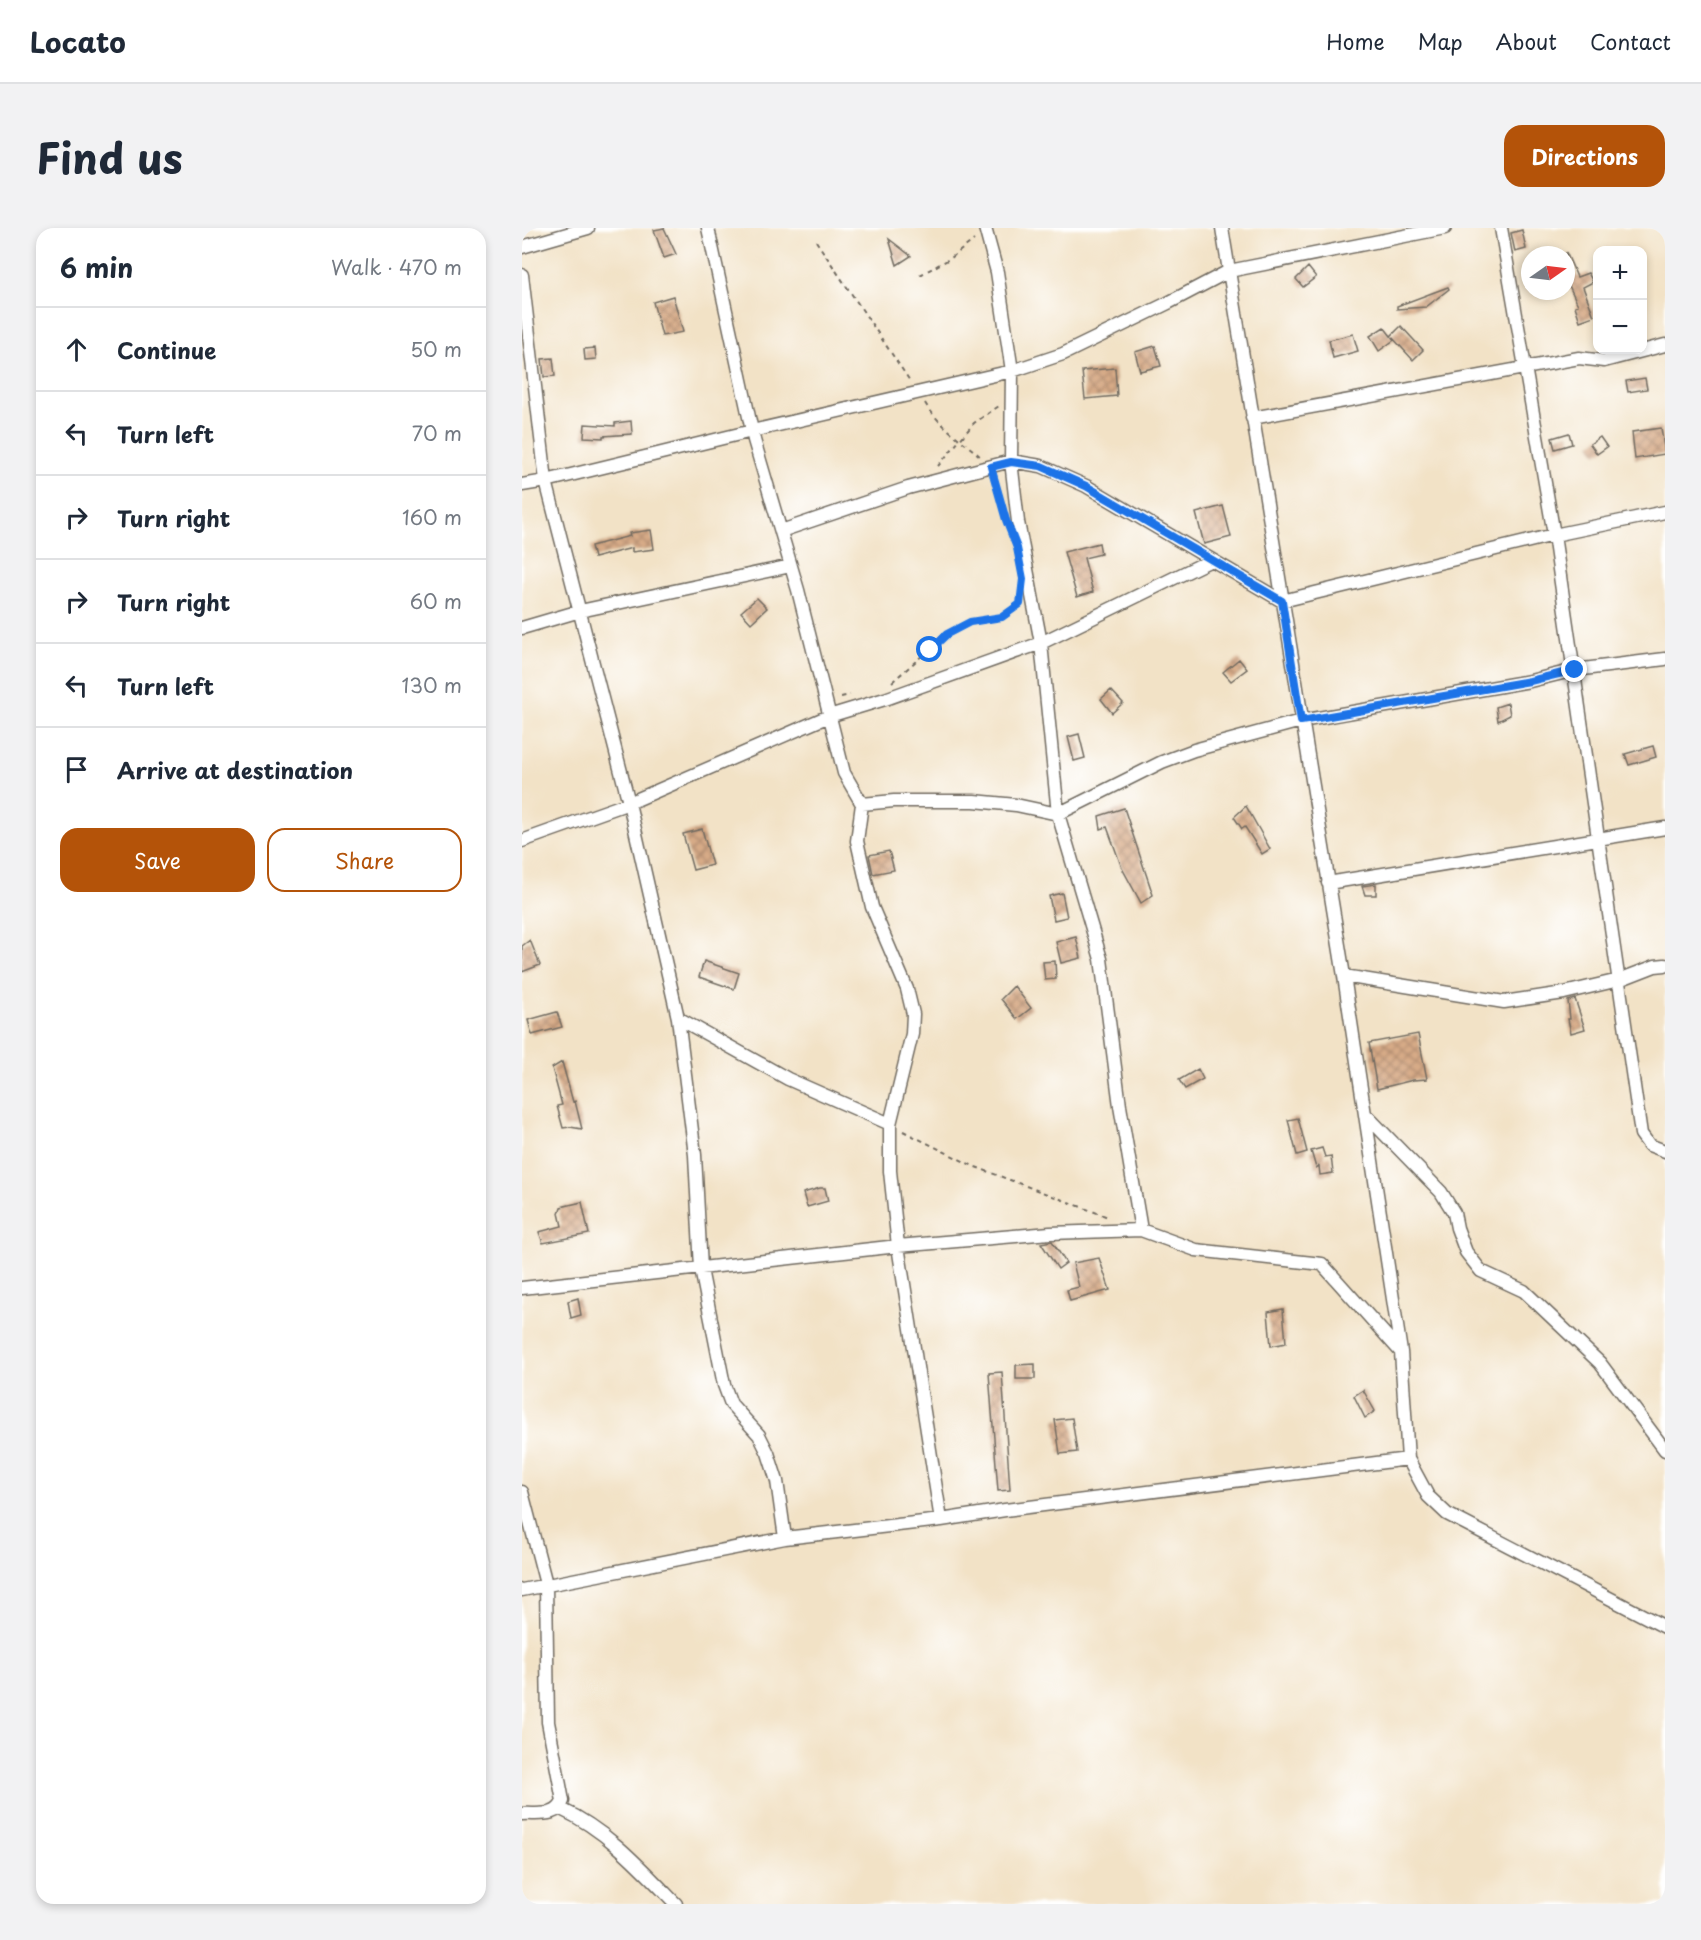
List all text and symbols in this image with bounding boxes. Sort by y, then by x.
text: Locato [30,20,126,63]
text: Home [1326,25,1385,57]
text: Map [1418,25,1463,57]
text: About [1496,25,1557,57]
text: Contact [1590,25,1671,57]
text: Find us [36,125,183,188]
button: Directions [1504,125,1665,187]
north arrow [1521,246,1575,300]
map controls [1593,246,1647,354]
button: + [1593,246,1647,300]
text: 6 min [60,248,133,287]
text: Walk · 470 m [331,252,462,282]
button: − [1593,300,1647,354]
icon: ahead [60,333,93,366]
text: Continue [117,333,216,366]
text: 50 m [410,334,462,364]
icon: left [60,417,93,450]
text: Turn left [117,417,214,450]
text: 70 m [412,418,462,448]
icon: right [60,501,93,534]
text: Turn right [117,501,230,534]
text: 160 m [402,502,462,532]
icon: right [60,585,93,618]
text: Turn right [117,585,230,618]
text: 60 m [410,586,462,616]
route start [916,636,942,662]
route end [1561,656,1587,682]
icon: left [60,669,93,702]
text: Turn left [117,669,214,702]
text: 130 m [402,670,462,700]
icon: arrive [60,753,93,786]
text: Arrive at destination [117,753,353,786]
button: Save [60,828,255,892]
button: Share [267,828,462,892]

